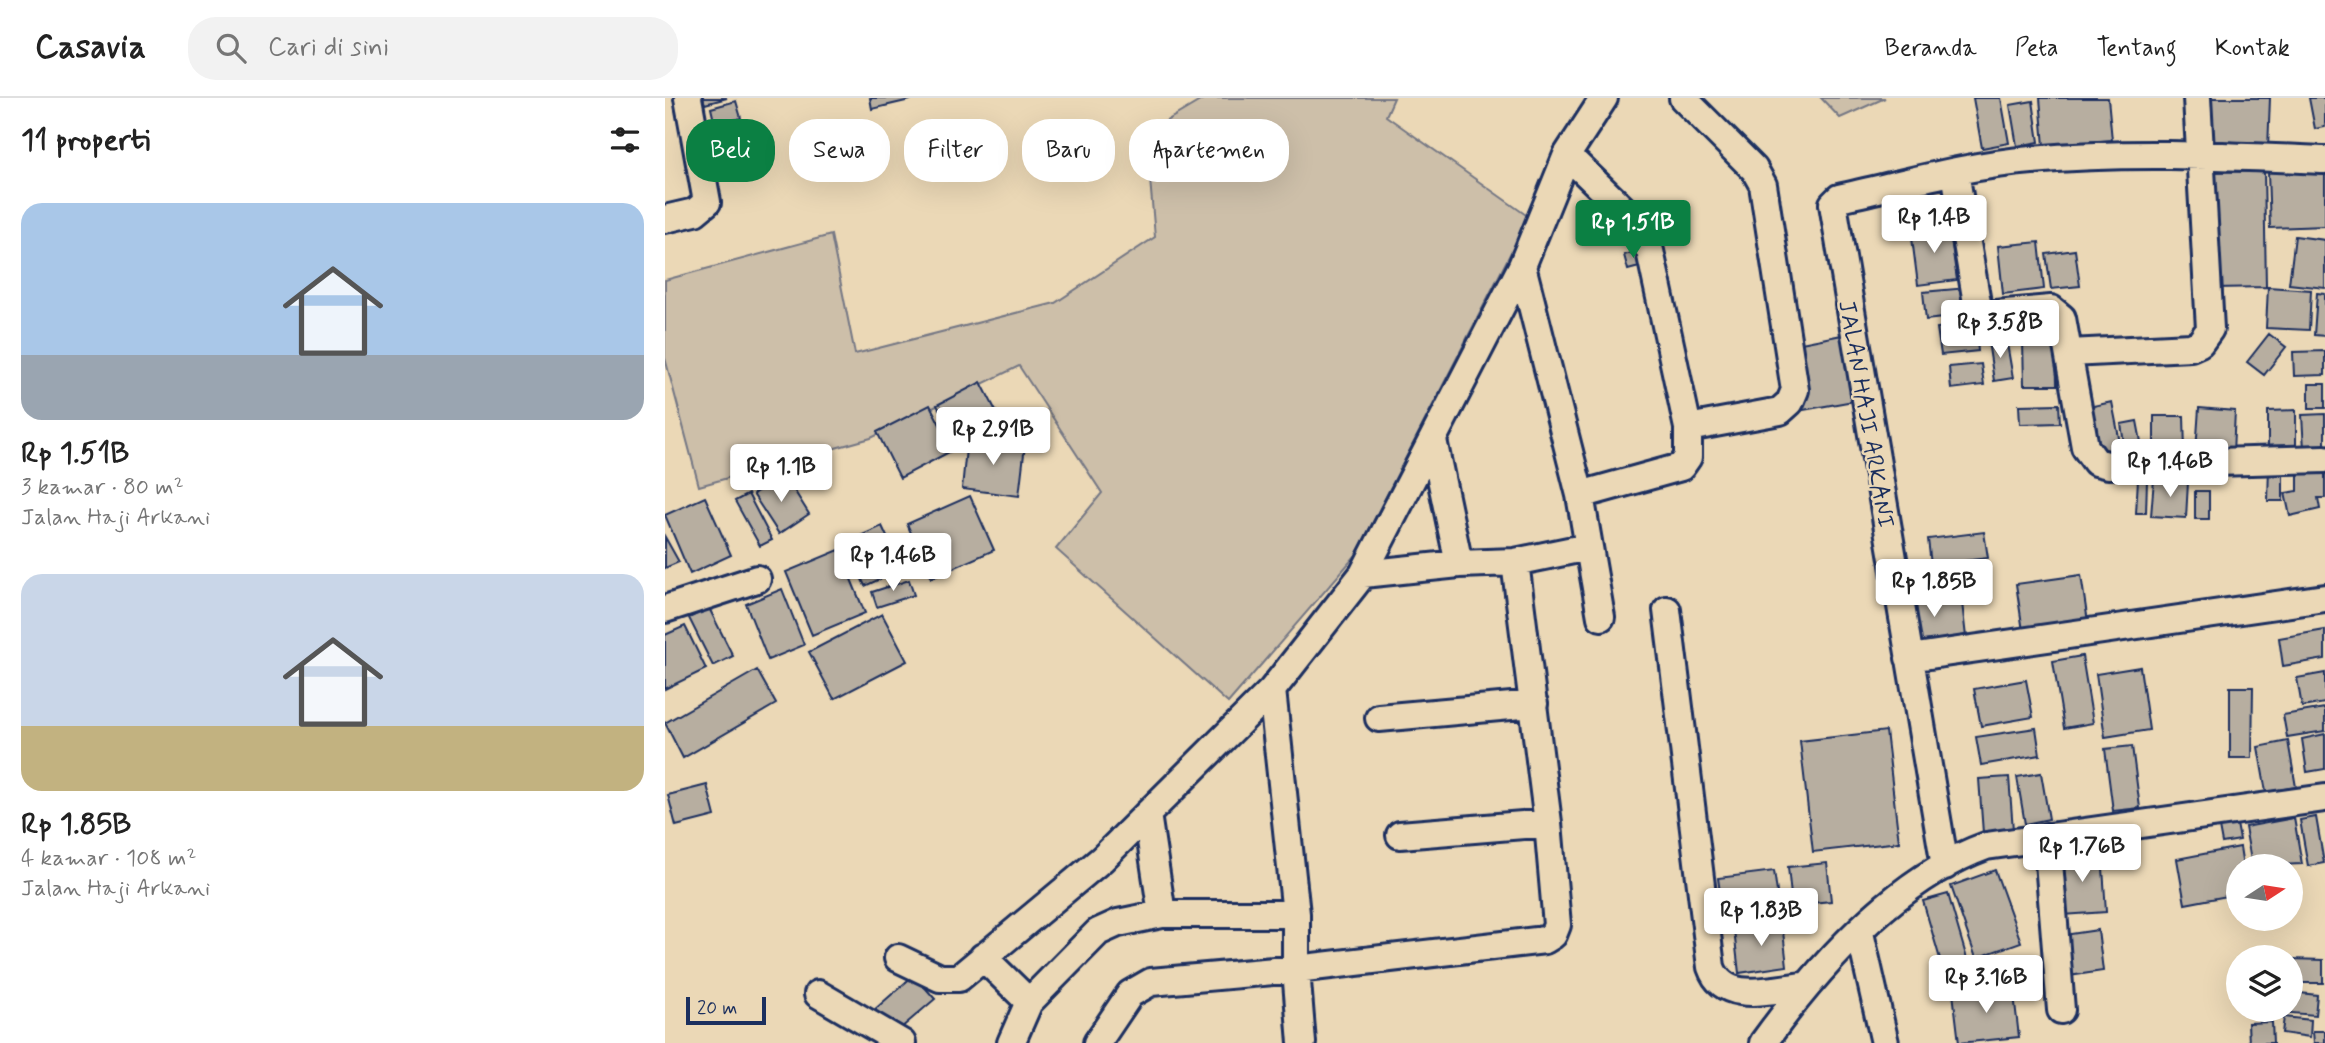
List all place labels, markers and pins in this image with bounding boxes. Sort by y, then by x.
pin: Rp 1.4B [1869,195,1999,255]
pin: Rp 1.51B [1561,200,1705,260]
pin: Rp 3.58B [1928,300,2072,360]
pin: Rp 2.91B [921,408,1065,467]
pin: Rp 1.46B [2098,440,2242,499]
pin: Rp 1.1B [716,444,846,504]
pin: Rp 1.46B [821,533,965,593]
pin: Rp 1.85B [1862,560,2006,619]
pin: Rp 1.76B [2010,824,2154,884]
pin: Rp 1.83B [1689,888,1833,948]
pin: Rp 3.16B [1914,956,2058,1015]

